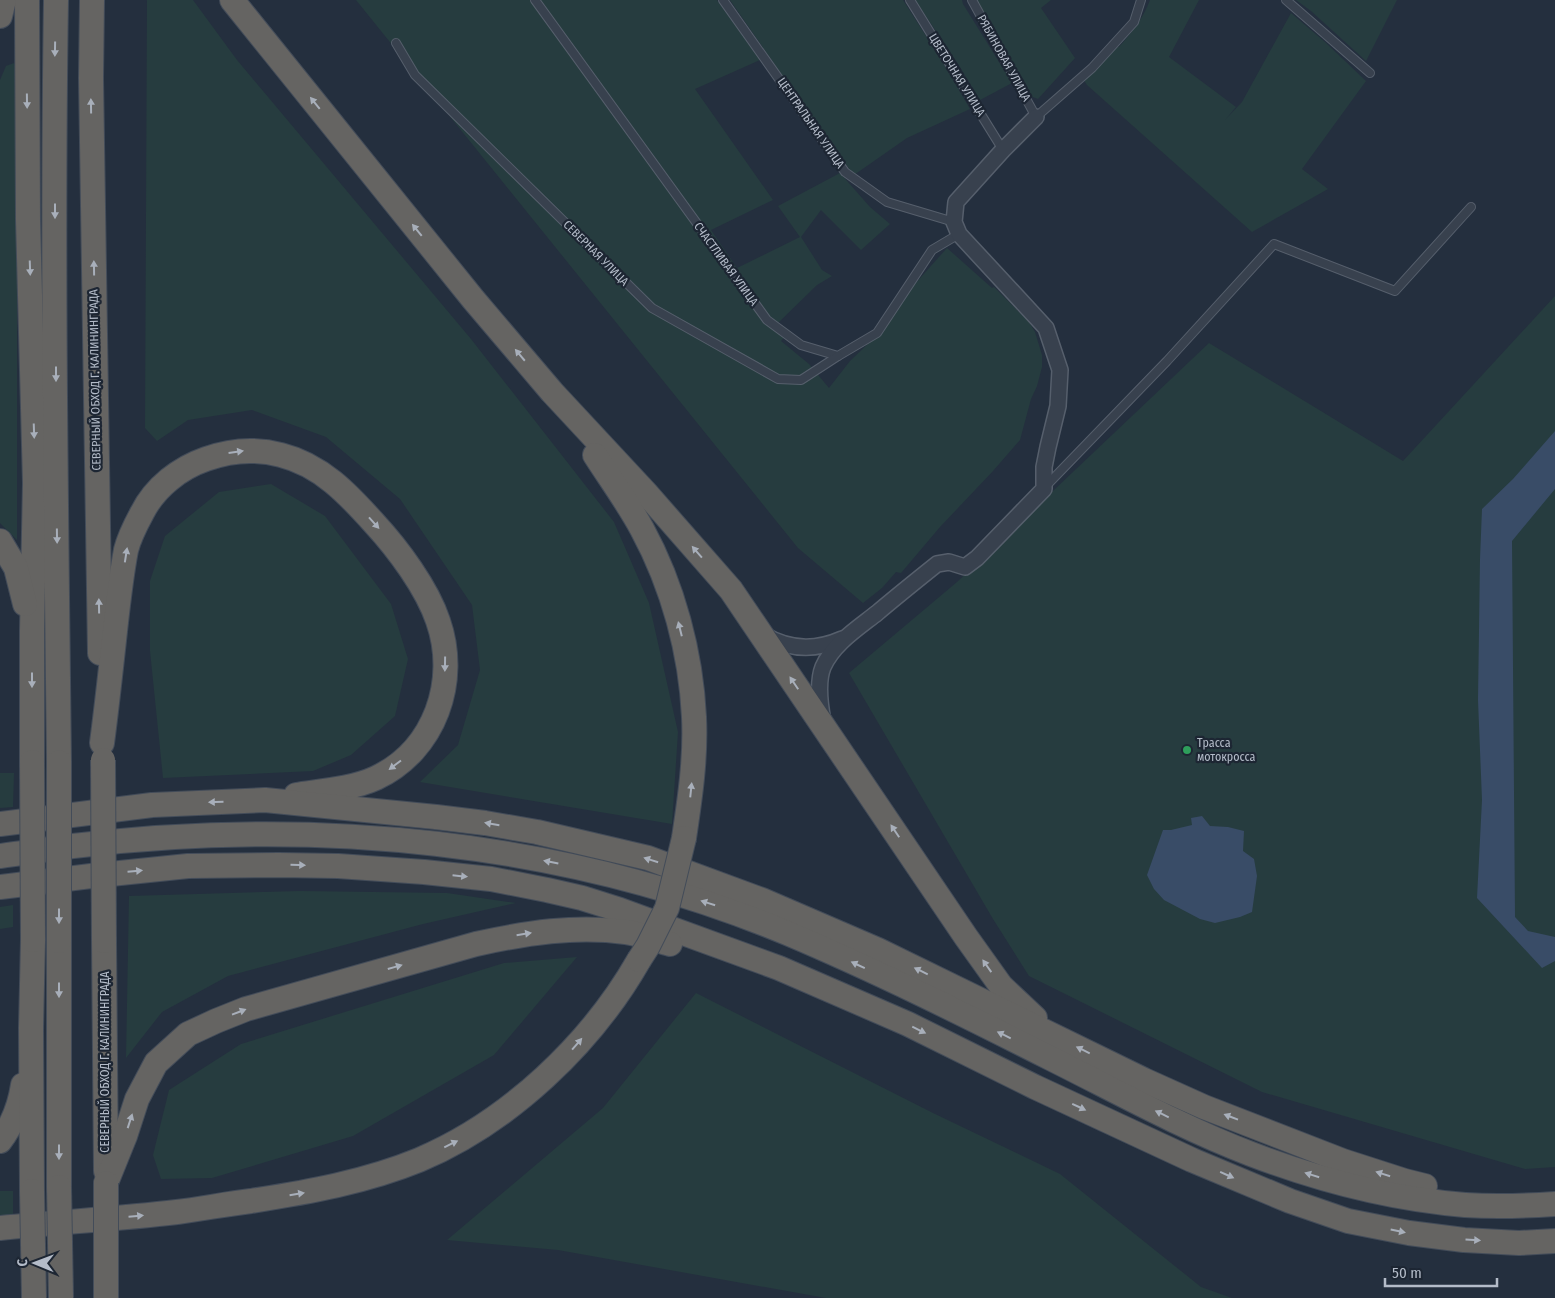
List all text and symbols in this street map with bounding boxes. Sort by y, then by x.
street label: РЯБИНОВАЯ УЛИЦА [974,12,1034,104]
street label: ЦВЕТОЧНАЯ УЛИЦА [926,31,989,120]
one-way arrow [51,41,59,57]
street label: ЦЕНТРАЛЬНАЯ УЛИЦА [774,75,848,172]
one-way arrow [23,93,31,109]
one-way arrow [309,97,320,110]
one-way arrow [87,98,95,114]
one-way arrow [51,203,59,219]
street label: СЕВЕРНАЯ УЛИЦА [560,217,632,289]
street label: СЧАСТЛИВАЯ УЛИЦА [691,220,761,309]
one-way arrow [411,224,422,237]
one-way arrow [90,260,98,276]
one-way arrow [26,261,34,277]
street label: СЕВЕРНЫЙ ОБХОД Г. КАЛИНИНГРАДА [85,289,104,471]
one-way arrow [515,348,526,361]
one-way arrow [52,366,60,382]
one-way arrow [30,423,38,439]
one-way arrow [228,448,244,456]
one-way arrow [368,516,380,528]
one-way arrow [53,528,61,544]
one-way arrow [692,546,703,559]
one-way arrow [122,547,130,563]
one-way arrow [95,598,103,614]
one-way arrow [676,621,684,636]
one-way arrow [441,657,449,673]
one-way arrow [28,672,36,688]
one-way arrow [789,676,799,689]
place label: Трасса мотокросса [1197,736,1255,764]
marker: Трасса мотокросса [1181,744,1193,756]
one-way arrow [388,760,402,770]
one-way arrow [687,782,695,798]
one-way arrow [208,798,224,806]
one-way arrow [484,820,500,828]
one-way arrow [891,824,900,838]
one-way arrow [643,855,658,863]
one-way arrow [543,858,558,866]
one-way arrow [290,862,306,870]
one-way arrow [128,867,144,875]
one-way arrow [452,872,468,880]
one-way arrow [700,899,715,907]
one-way arrow [55,908,63,924]
one-way arrow [516,930,532,938]
one-way arrow [981,960,992,973]
one-way arrow [851,961,865,969]
one-way arrow [387,962,402,970]
one-way arrow [914,967,928,975]
street label: СЕВЕРНЫЙ ОБХОД Г. КАЛИНИНГРАДА [97,971,112,1153]
one-way arrow [55,982,63,998]
one-way arrow [232,1008,247,1016]
one-way arrow [912,1026,926,1034]
one-way arrow [997,1031,1012,1040]
one-way arrow [572,1037,583,1050]
one-way arrow [1076,1046,1090,1054]
one-way arrow [1072,1104,1086,1112]
one-way arrow [1155,1109,1169,1117]
one-way arrow [1224,1113,1238,1121]
one-way arrow [126,1114,134,1129]
one-way arrow [443,1140,458,1148]
one-way arrow [55,1144,63,1160]
one-way arrow [1304,1170,1319,1178]
one-way arrow [1375,1170,1390,1178]
one-way arrow [1220,1172,1234,1180]
one-way arrow [289,1189,305,1197]
one-way arrow [128,1211,144,1219]
one-way arrow [1390,1227,1405,1235]
one-way arrow [1465,1237,1481,1245]
north arrow [10,1238,60,1288]
scale bar [1385,1256,1498,1288]
text: С [14,1258,31,1267]
text: 50 m [1392,1264,1422,1282]

